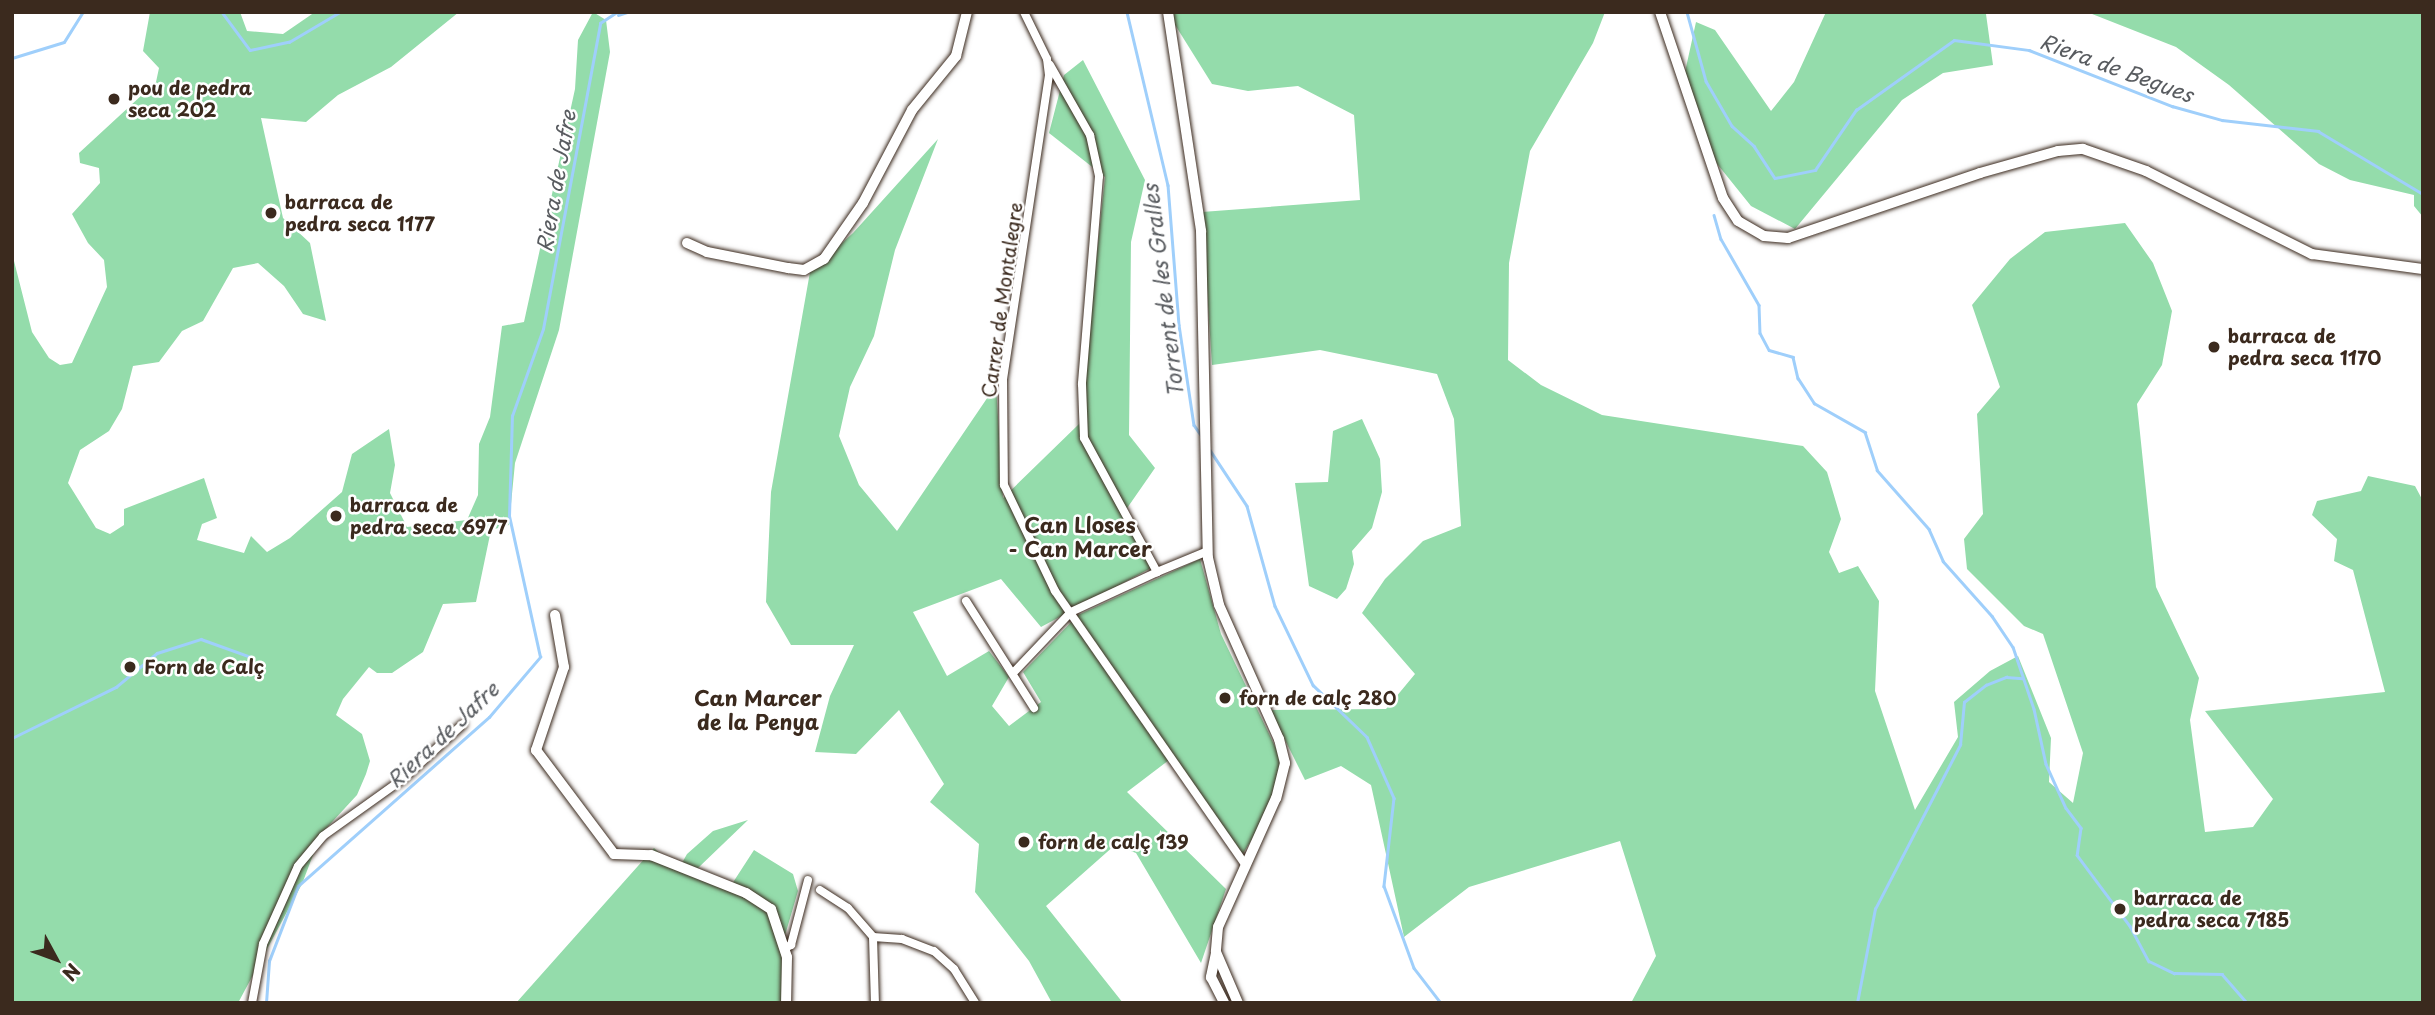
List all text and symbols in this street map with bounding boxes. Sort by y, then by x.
water label: Riera de Begues [2037,28,2197,106]
place label: pou de pedra seca 202 [128,77,253,121]
marker: pou de pedra seca 202 [106,91,122,107]
water label: Riera de Jafre [530,108,580,254]
water label: Torrent de les Gralles [1136,182,1188,400]
place label: barraca de pedra seca 1177 [285,191,434,235]
street label: Carrer de Montalegre [977,200,1027,400]
marker: barraca de pedra seca 1177 [263,205,279,221]
place label: barraca de pedra seca 1170 [2228,325,2380,369]
marker: barraca de pedra seca 1170 [2206,339,2222,355]
place label: barraca de pedra seca 6977 [350,494,506,538]
marker: barraca de pedra seca 6977 [328,508,344,524]
district label: Can Lloses - Can Marcer [1008,511,1152,561]
place label: Forn de Calç [144,656,265,678]
marker: Forn de Calç [122,659,138,675]
water label: Riera de Jafre [381,676,503,792]
district label: Can Marcer de la Penya [694,684,822,734]
place label: forn de calç 280 [1239,687,1399,709]
marker: forn de calç 280 [1217,690,1233,706]
place label: forn de calç 139 [1038,831,1191,853]
marker: forn de calç 139 [1016,834,1032,850]
place label: barraca de pedra seca 7185 [2134,887,2289,931]
marker: barraca de pedra seca 7185 [2112,901,2128,917]
north arrow [21,924,91,994]
text: N [56,958,87,988]

